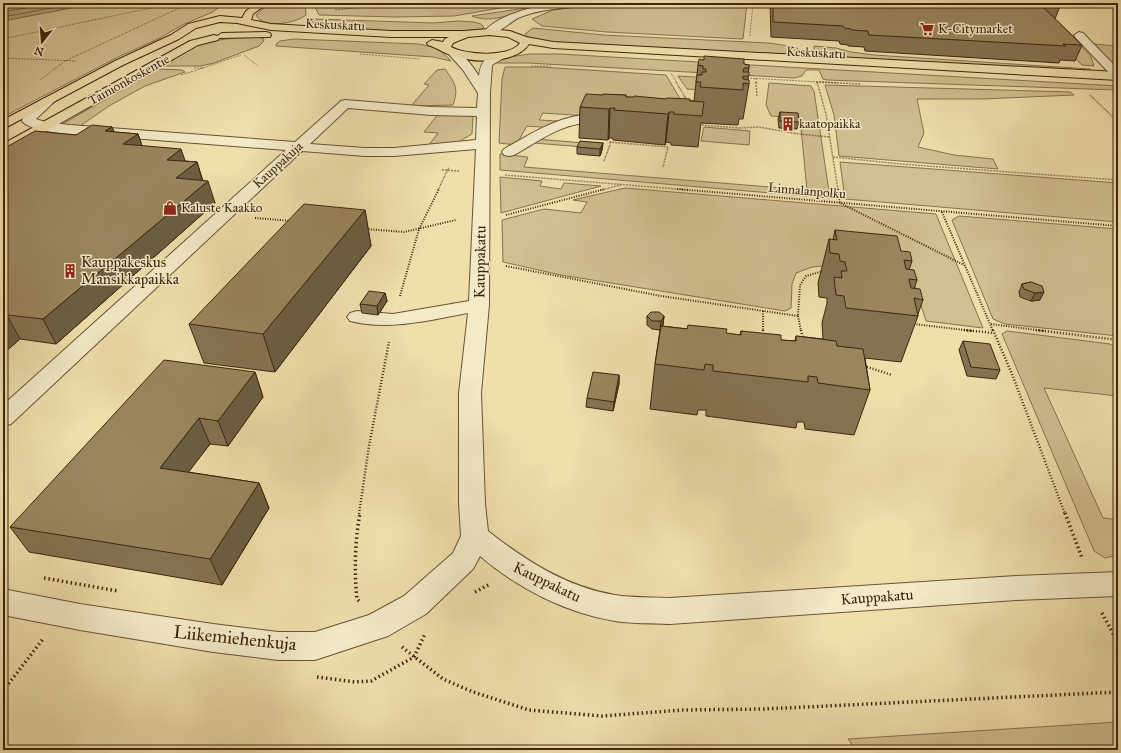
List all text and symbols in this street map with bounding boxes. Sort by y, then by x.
street label: Keskuskatu [305,15,365,35]
supermarket icon: K-Citymarket [919,21,935,37]
place label: K-Citymarket [938,21,1013,37]
north arrow [22,22,62,62]
text: N [32,43,46,59]
street label: Keskuskatu [786,43,846,63]
street label: Tainionkoskentie [86,51,173,109]
building icon: kaatopaikka [780,116,796,132]
place label: kaatopaikka [799,116,861,132]
street label: Kauppakuja [250,138,307,192]
street label: Linnalanpolku [767,180,847,202]
shop icon: Kaluste Kaakko [162,200,178,216]
place label: Kaluste Kaakko [181,200,263,216]
street label: Kauppakatu [470,225,490,299]
place label: Kauppakeskus Mansikkapaikka [81,253,180,288]
building icon: Kauppakeskus Mansikkapaikka [62,263,78,279]
street label: Kauppakatu [510,558,584,606]
street label: Kauppakatu [840,585,914,609]
street label: Liikemiehenkuja [172,621,298,655]

